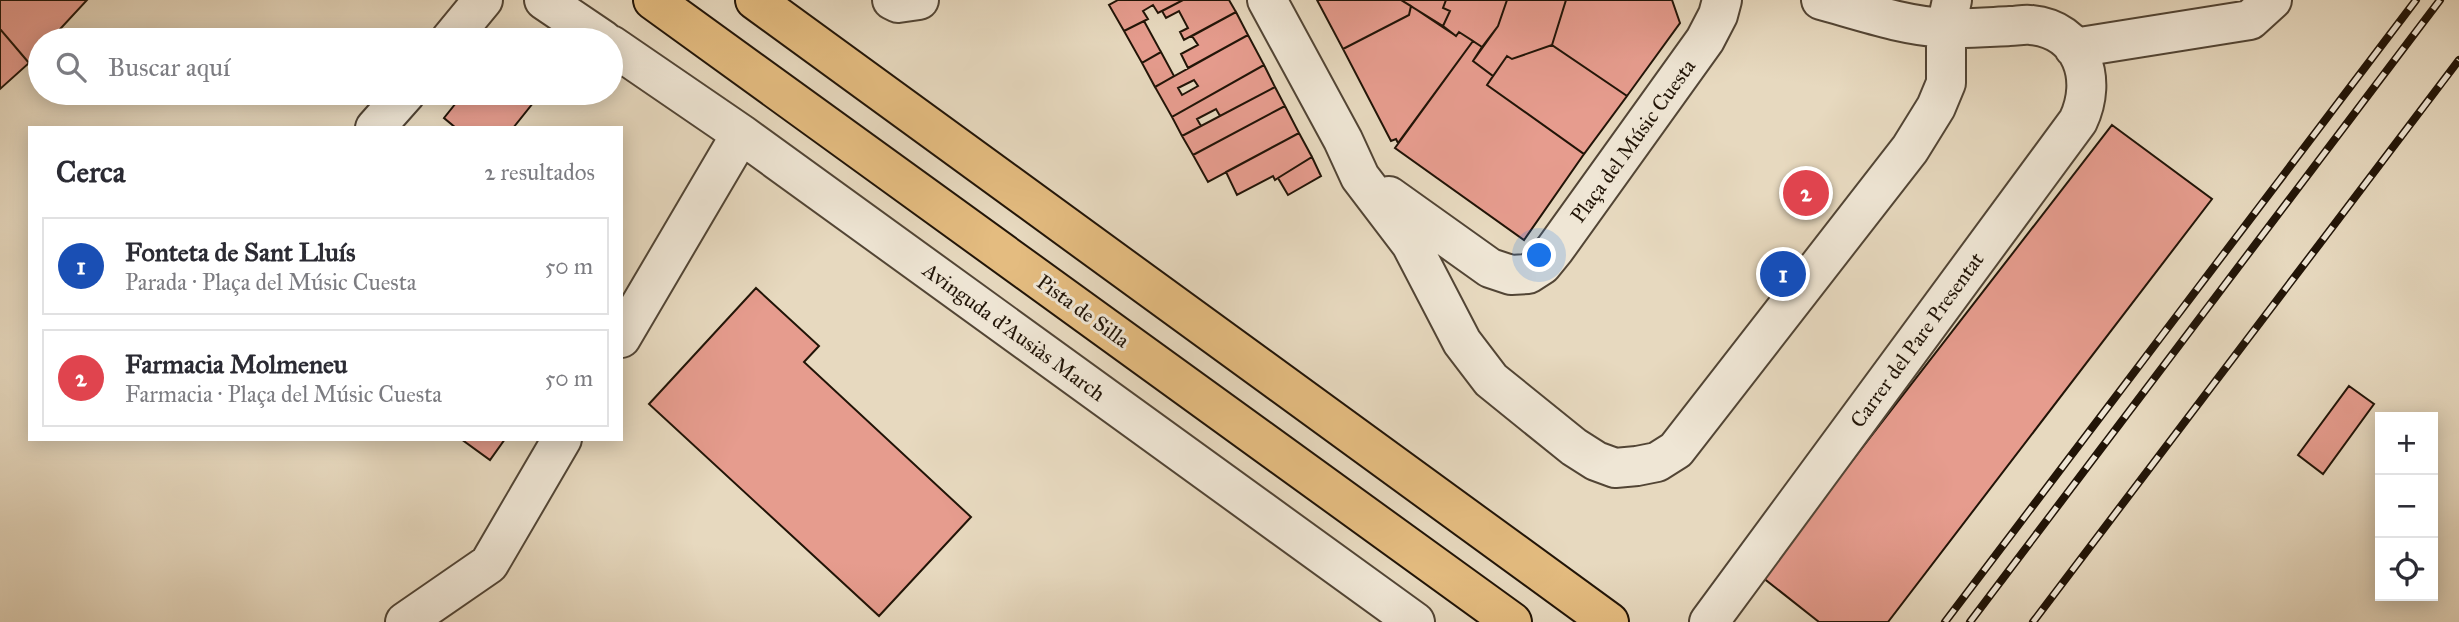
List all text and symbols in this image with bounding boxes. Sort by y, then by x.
search box [28,28,623,105]
icon: search [52,48,90,86]
text: Buscar aquí [108,51,230,83]
street label: Plaça del Músic Cuesta [1565,54,1701,228]
text: Cerca [56,154,125,190]
text: 2 resultados [484,158,595,186]
pin: 2 [1783,167,1829,219]
text: Fonteta de Sant Lluís [125,236,355,268]
your location [1522,238,1556,272]
street label: Carrer del Pare Presentat [1845,247,1990,433]
pin: 1 [1760,248,1806,300]
text: 1 [76,252,86,280]
text: 50 m [545,252,593,280]
street label: Avinguda d'Ausiàs March [917,257,1111,407]
text: Parada · Plaça del Músic Cuesta [125,268,417,296]
street label: Pista de Silla [1032,269,1135,353]
text: Farmacia Molmeneu [125,348,348,380]
text: 2 [75,364,87,392]
text: 50 m [545,364,593,392]
text: Farmacia · Plaça del Músic Cuesta [125,380,442,408]
map controls [2375,412,2438,601]
button: + [2375,412,2438,475]
button: − [2375,475,2438,538]
button: locate [2375,538,2438,601]

